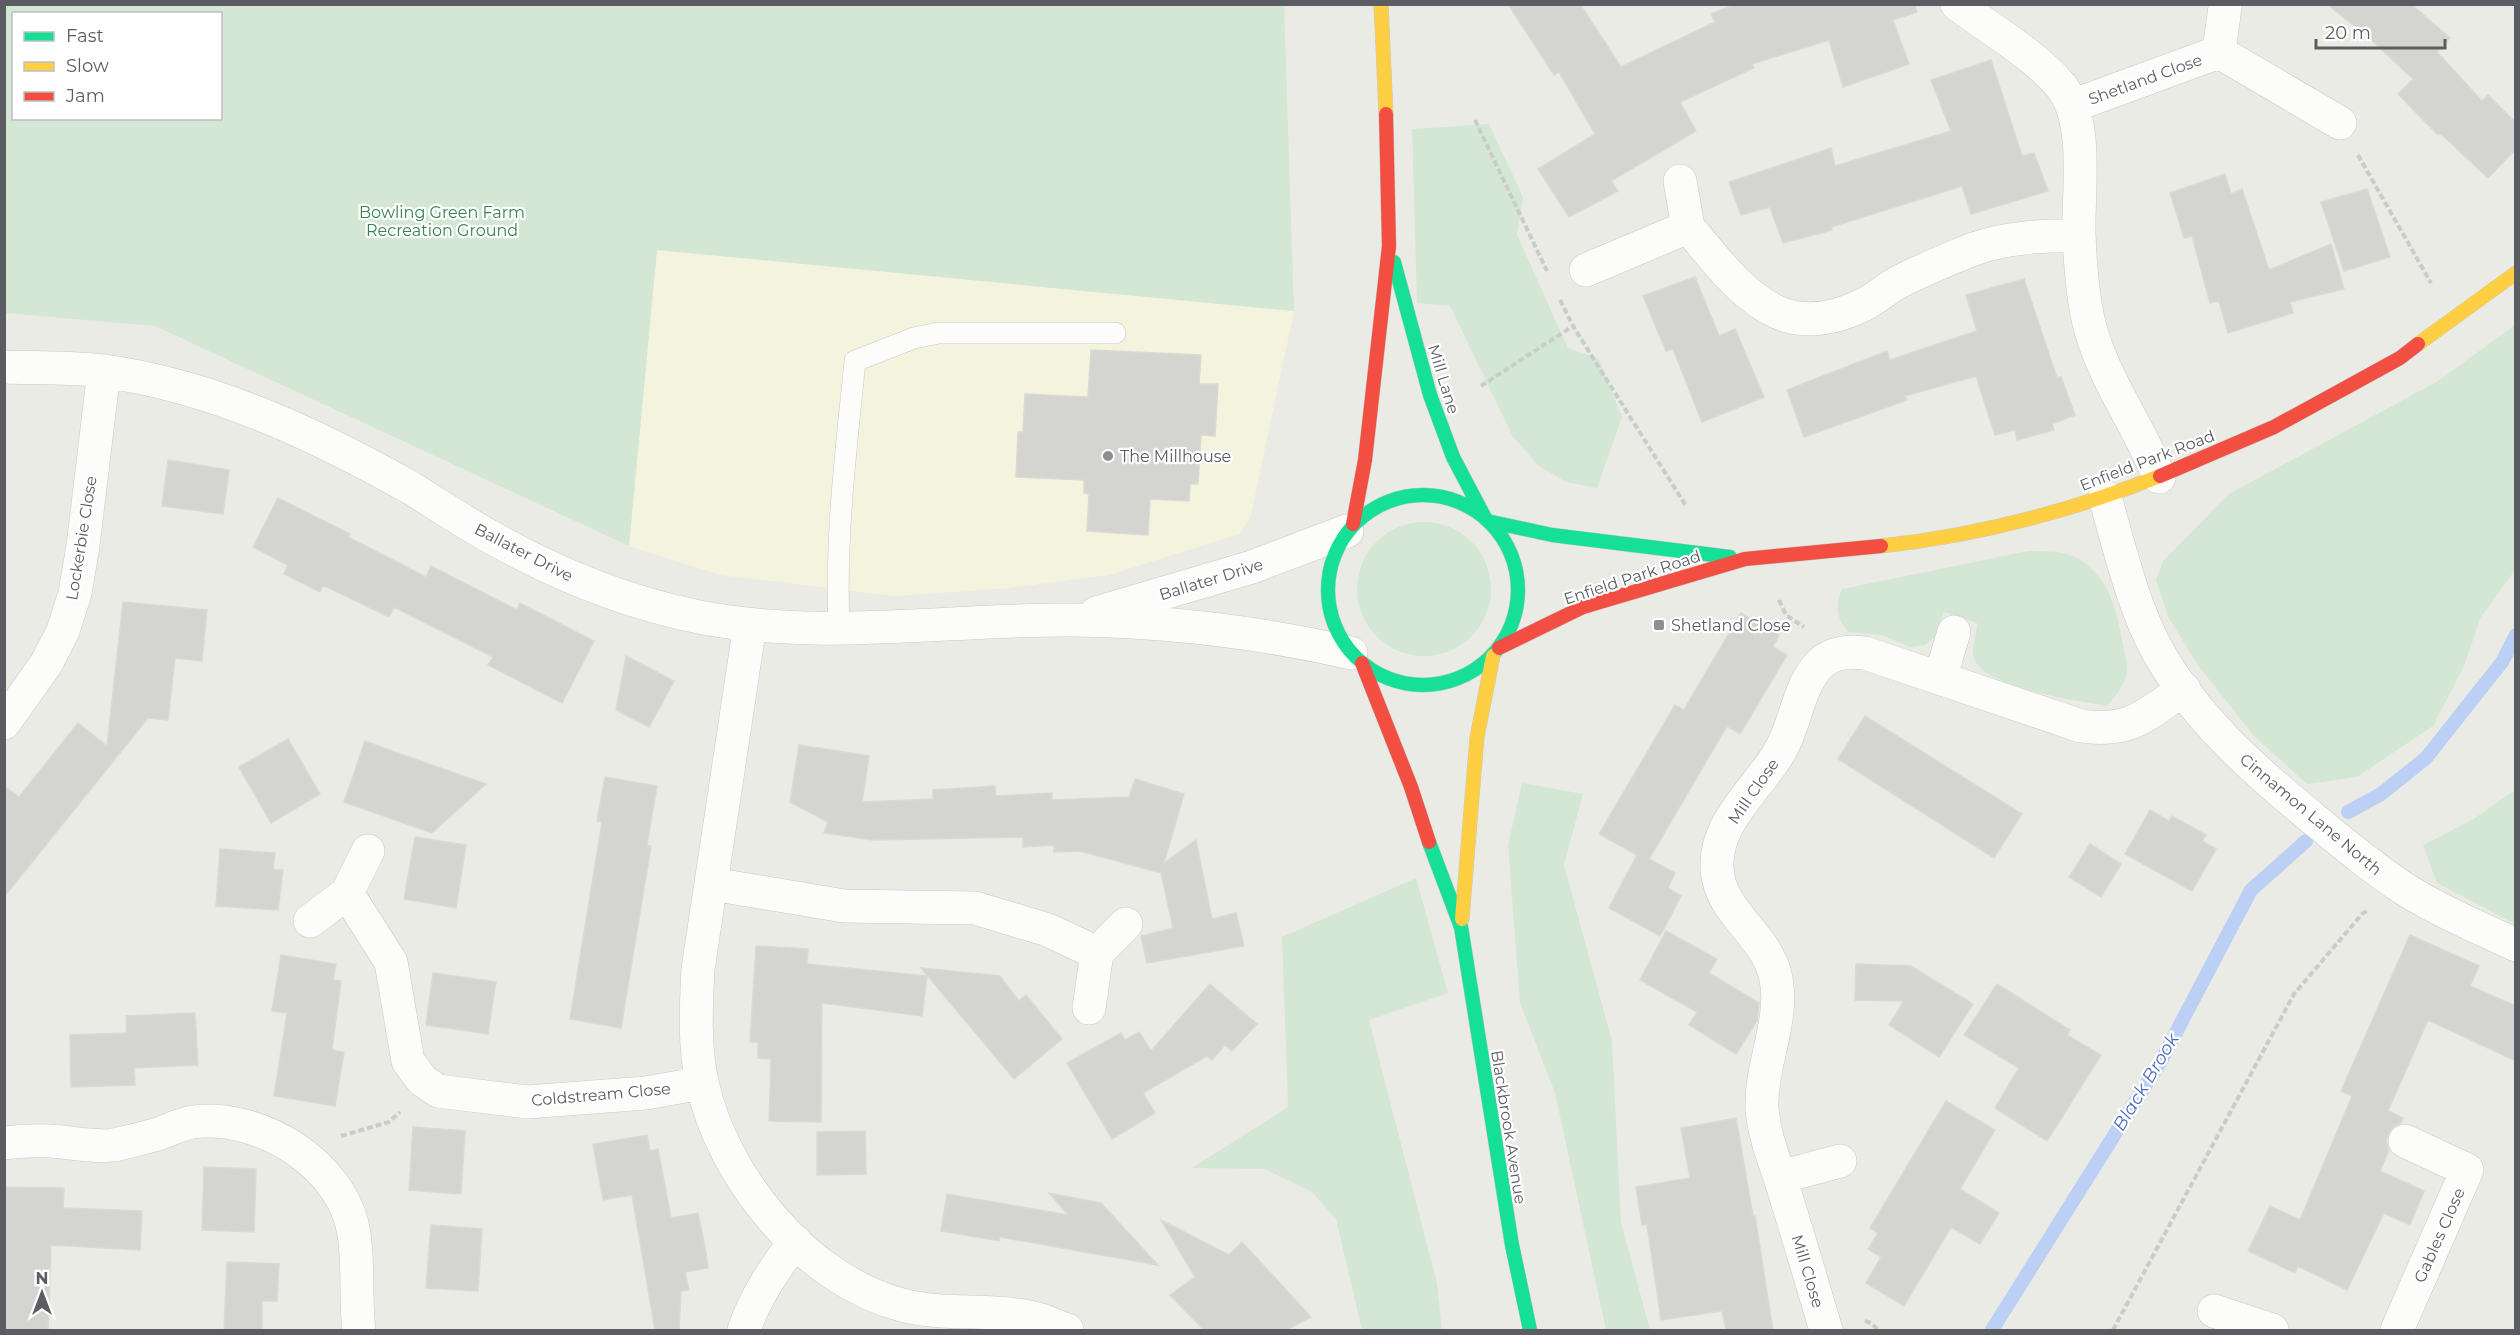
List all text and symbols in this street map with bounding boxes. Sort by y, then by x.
legend [12,12,222,120]
scale bar [2316,12,2445,50]
text: 20 m [2325,22,2371,44]
text: Fast [66,25,104,47]
street label: Shetland Close [2086,50,2205,109]
text: Slow [66,55,109,77]
text: Jam [65,85,105,107]
park label: Bowling Green Farm Recreation Ground [359,203,525,240]
street label: Mill Lane [1424,342,1463,416]
street label: Enfield Park Road [2077,426,2217,495]
place label: The Millhouse [1120,447,1231,466]
marker: The Millhouse [1101,449,1115,463]
street label: Lockerbie Close [62,475,101,602]
street label: Ballater Drive [471,519,576,585]
street label: Enfield Park Road [1561,546,1703,609]
street label: Ballater Drive [1157,555,1266,604]
place label: Shetland Close [1671,616,1791,635]
marker: Shetland Close [1652,618,1666,632]
street label: Cinnamon Lane North [2236,749,2385,879]
street label: Mill Close [1724,755,1783,828]
water label: Black Brook [2108,1028,2184,1135]
street label: Blackbrook Avenue [1487,1049,1530,1205]
street label: Coldstream Close [531,1079,672,1110]
street label: Gables Close [2410,1185,2469,1286]
street label: Mill Close [1787,1232,1828,1310]
north arrow [12,1263,72,1323]
text: N [36,1269,48,1288]

